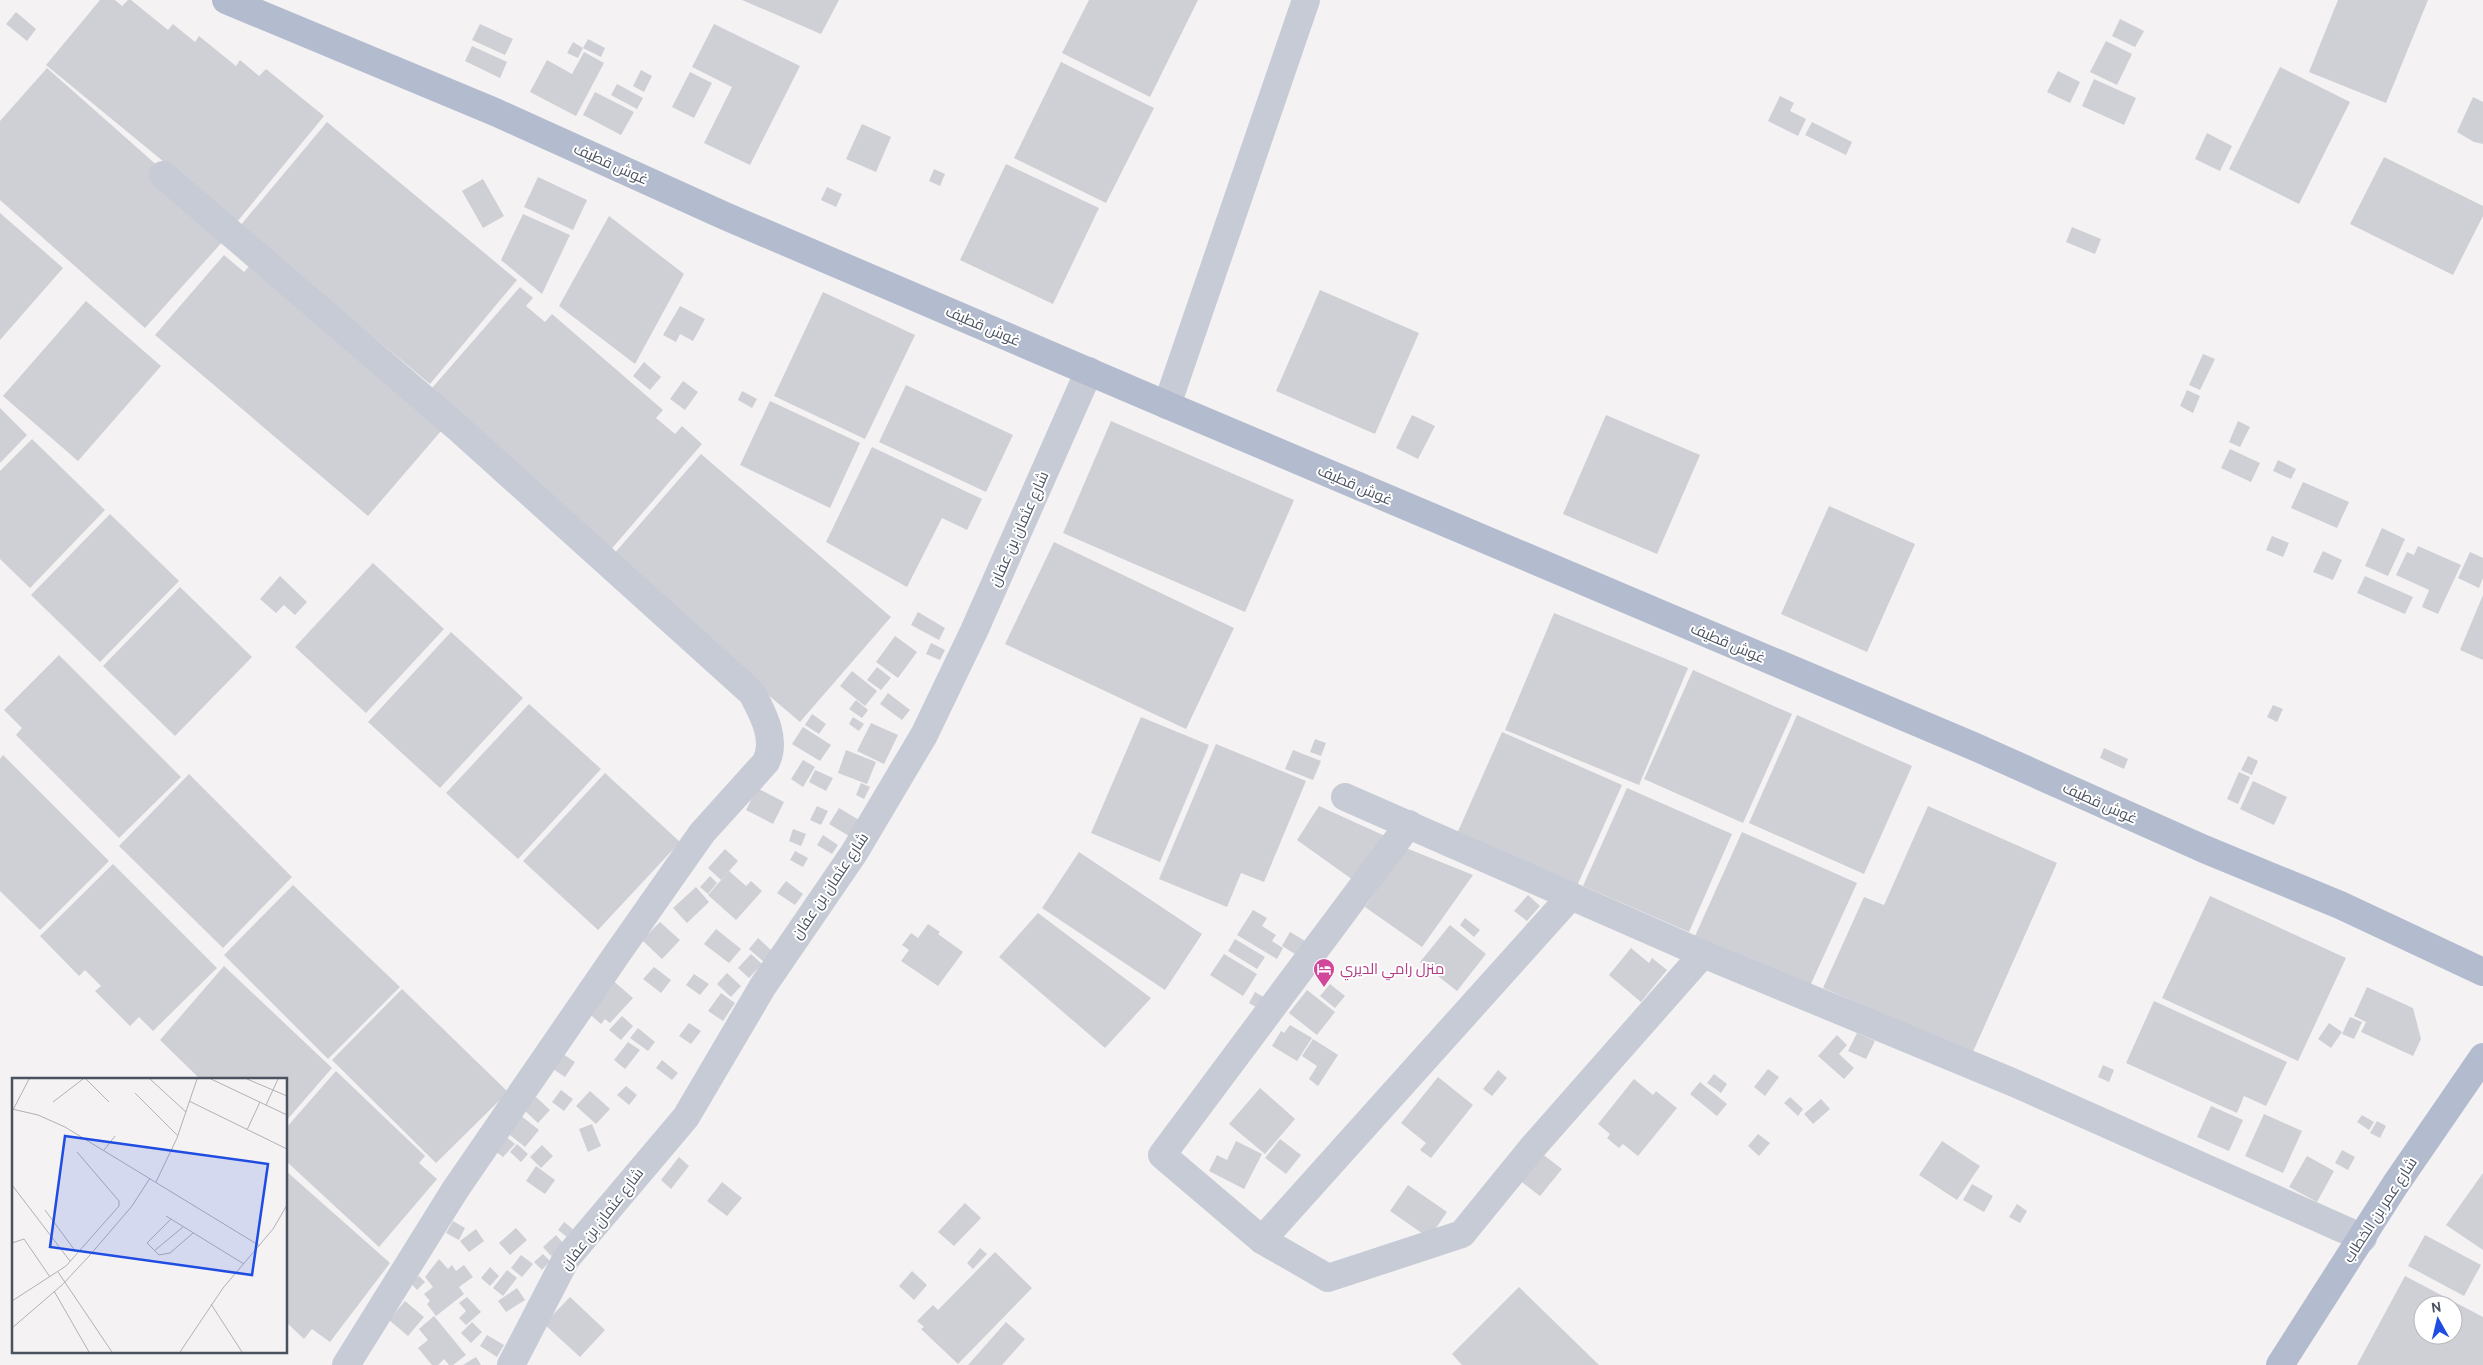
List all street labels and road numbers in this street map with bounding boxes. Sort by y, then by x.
street label: غوش قطيف [571,140,651,189]
street label: غوش قطيف [942,302,1023,351]
street label: غوش قطيف [1314,461,1395,510]
street label: شارع عثمان بن عفان [985,469,1054,590]
street label: غوش قطيف [1687,619,1768,668]
street label: غوش قطيف [2060,779,2140,828]
street label: شارع عثمان بن عفان [788,829,874,944]
street label: شارع عمر بن الخطاب [2339,1154,2422,1267]
street label: شارع عثمان بن عفان [557,1164,649,1275]

